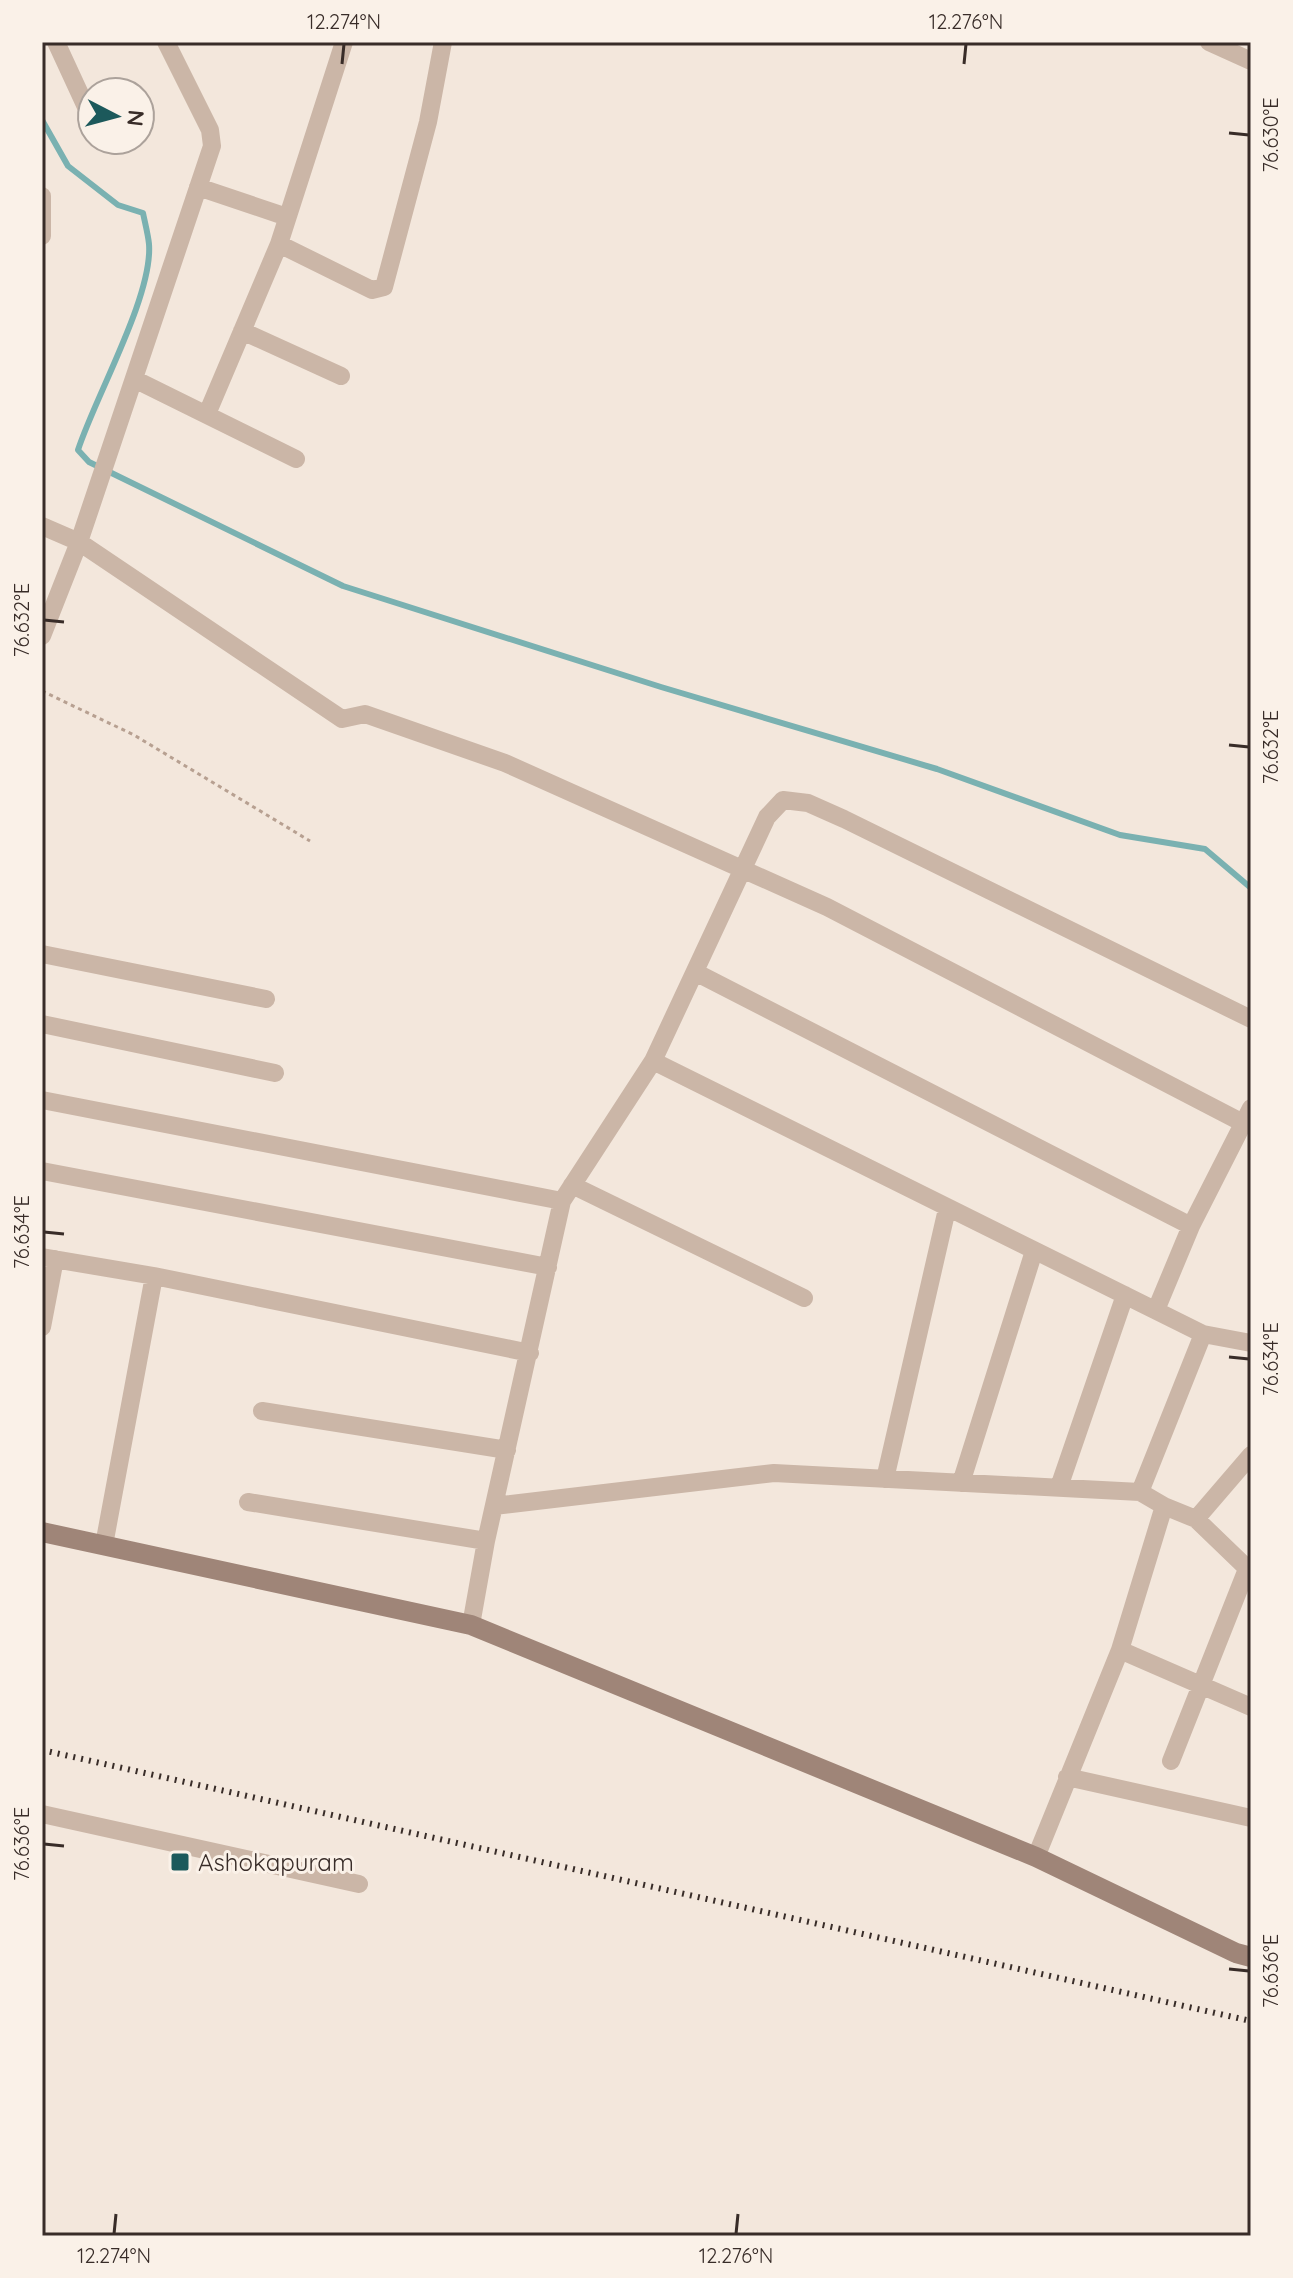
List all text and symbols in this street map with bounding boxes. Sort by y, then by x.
text: 12.274°N [307,9,381,34]
text: 12.276°N [929,9,1003,34]
north arrow [76,76,156,156]
text: 76.630°E [1258,97,1283,173]
text: N [121,109,151,128]
text: 76.632°E [9,583,34,657]
text: 76.632°E [1258,710,1283,784]
text: 76.634°E [9,1195,34,1269]
text: 76.634°E [1258,1322,1283,1396]
text: 76.636°E [9,1807,34,1881]
place label: Ashokapuram [198,1847,354,1877]
marker: Ashokapuram [169,1851,191,1873]
text: 76.636°E [1258,1934,1283,2008]
text: 12.274°N [77,2243,151,2268]
text: 12.276°N [699,2243,773,2268]

